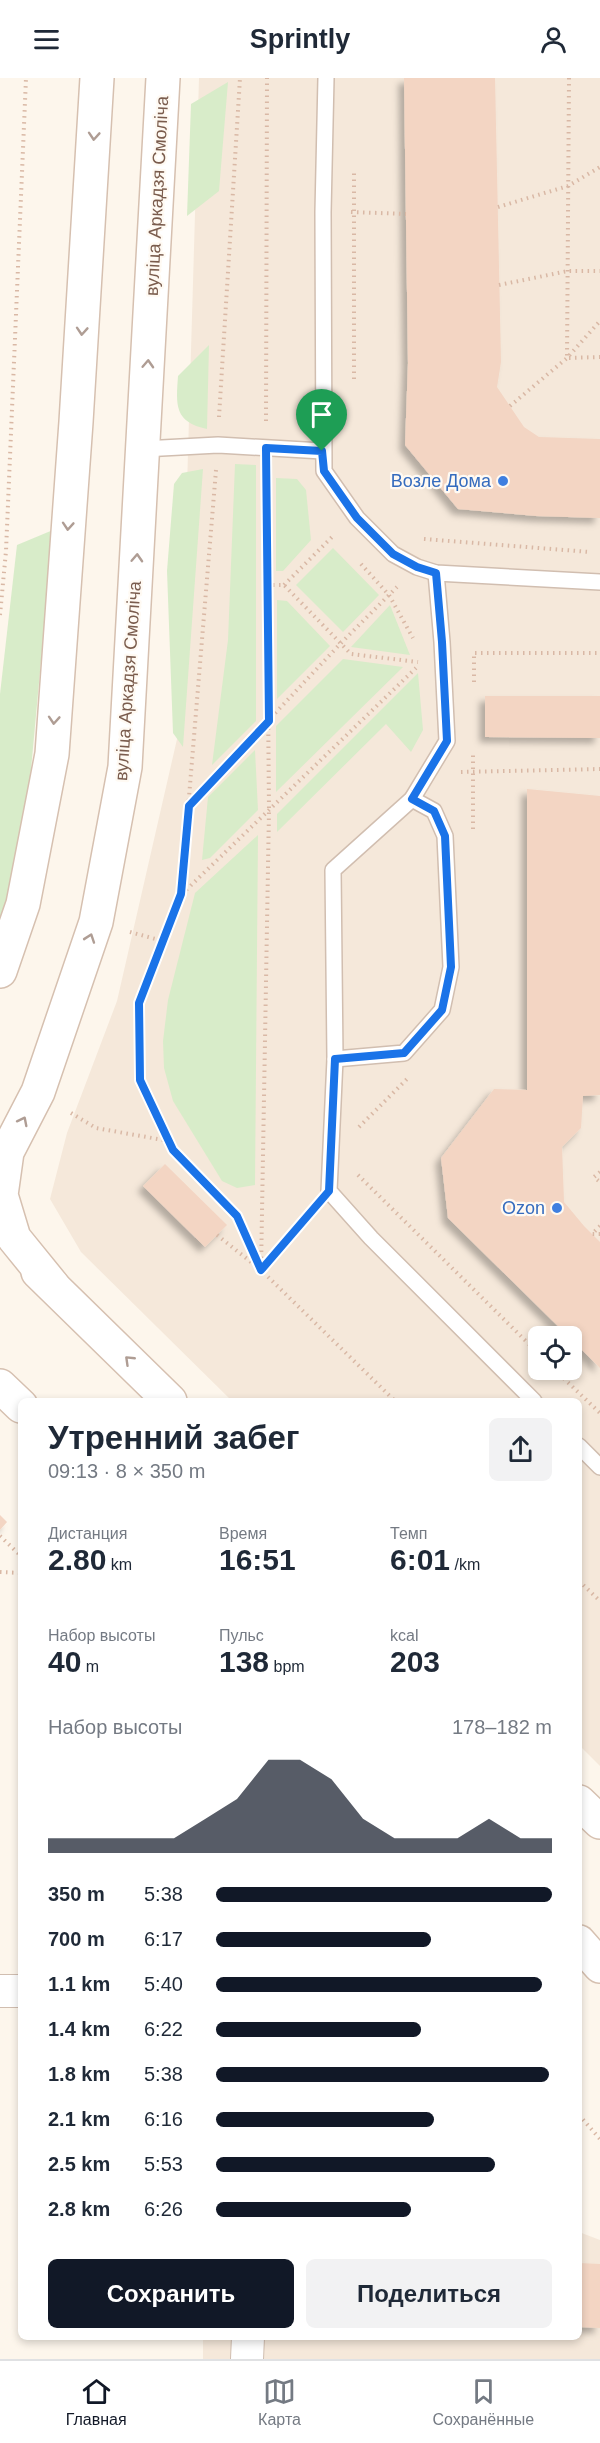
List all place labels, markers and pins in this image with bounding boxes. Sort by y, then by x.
pin [296,389,347,451]
place label: Возле Дома [391,471,492,491]
marker: Возле Дома [496,474,510,488]
place label: Ozon [502,1198,545,1218]
marker: Ozon [550,1201,564,1215]

